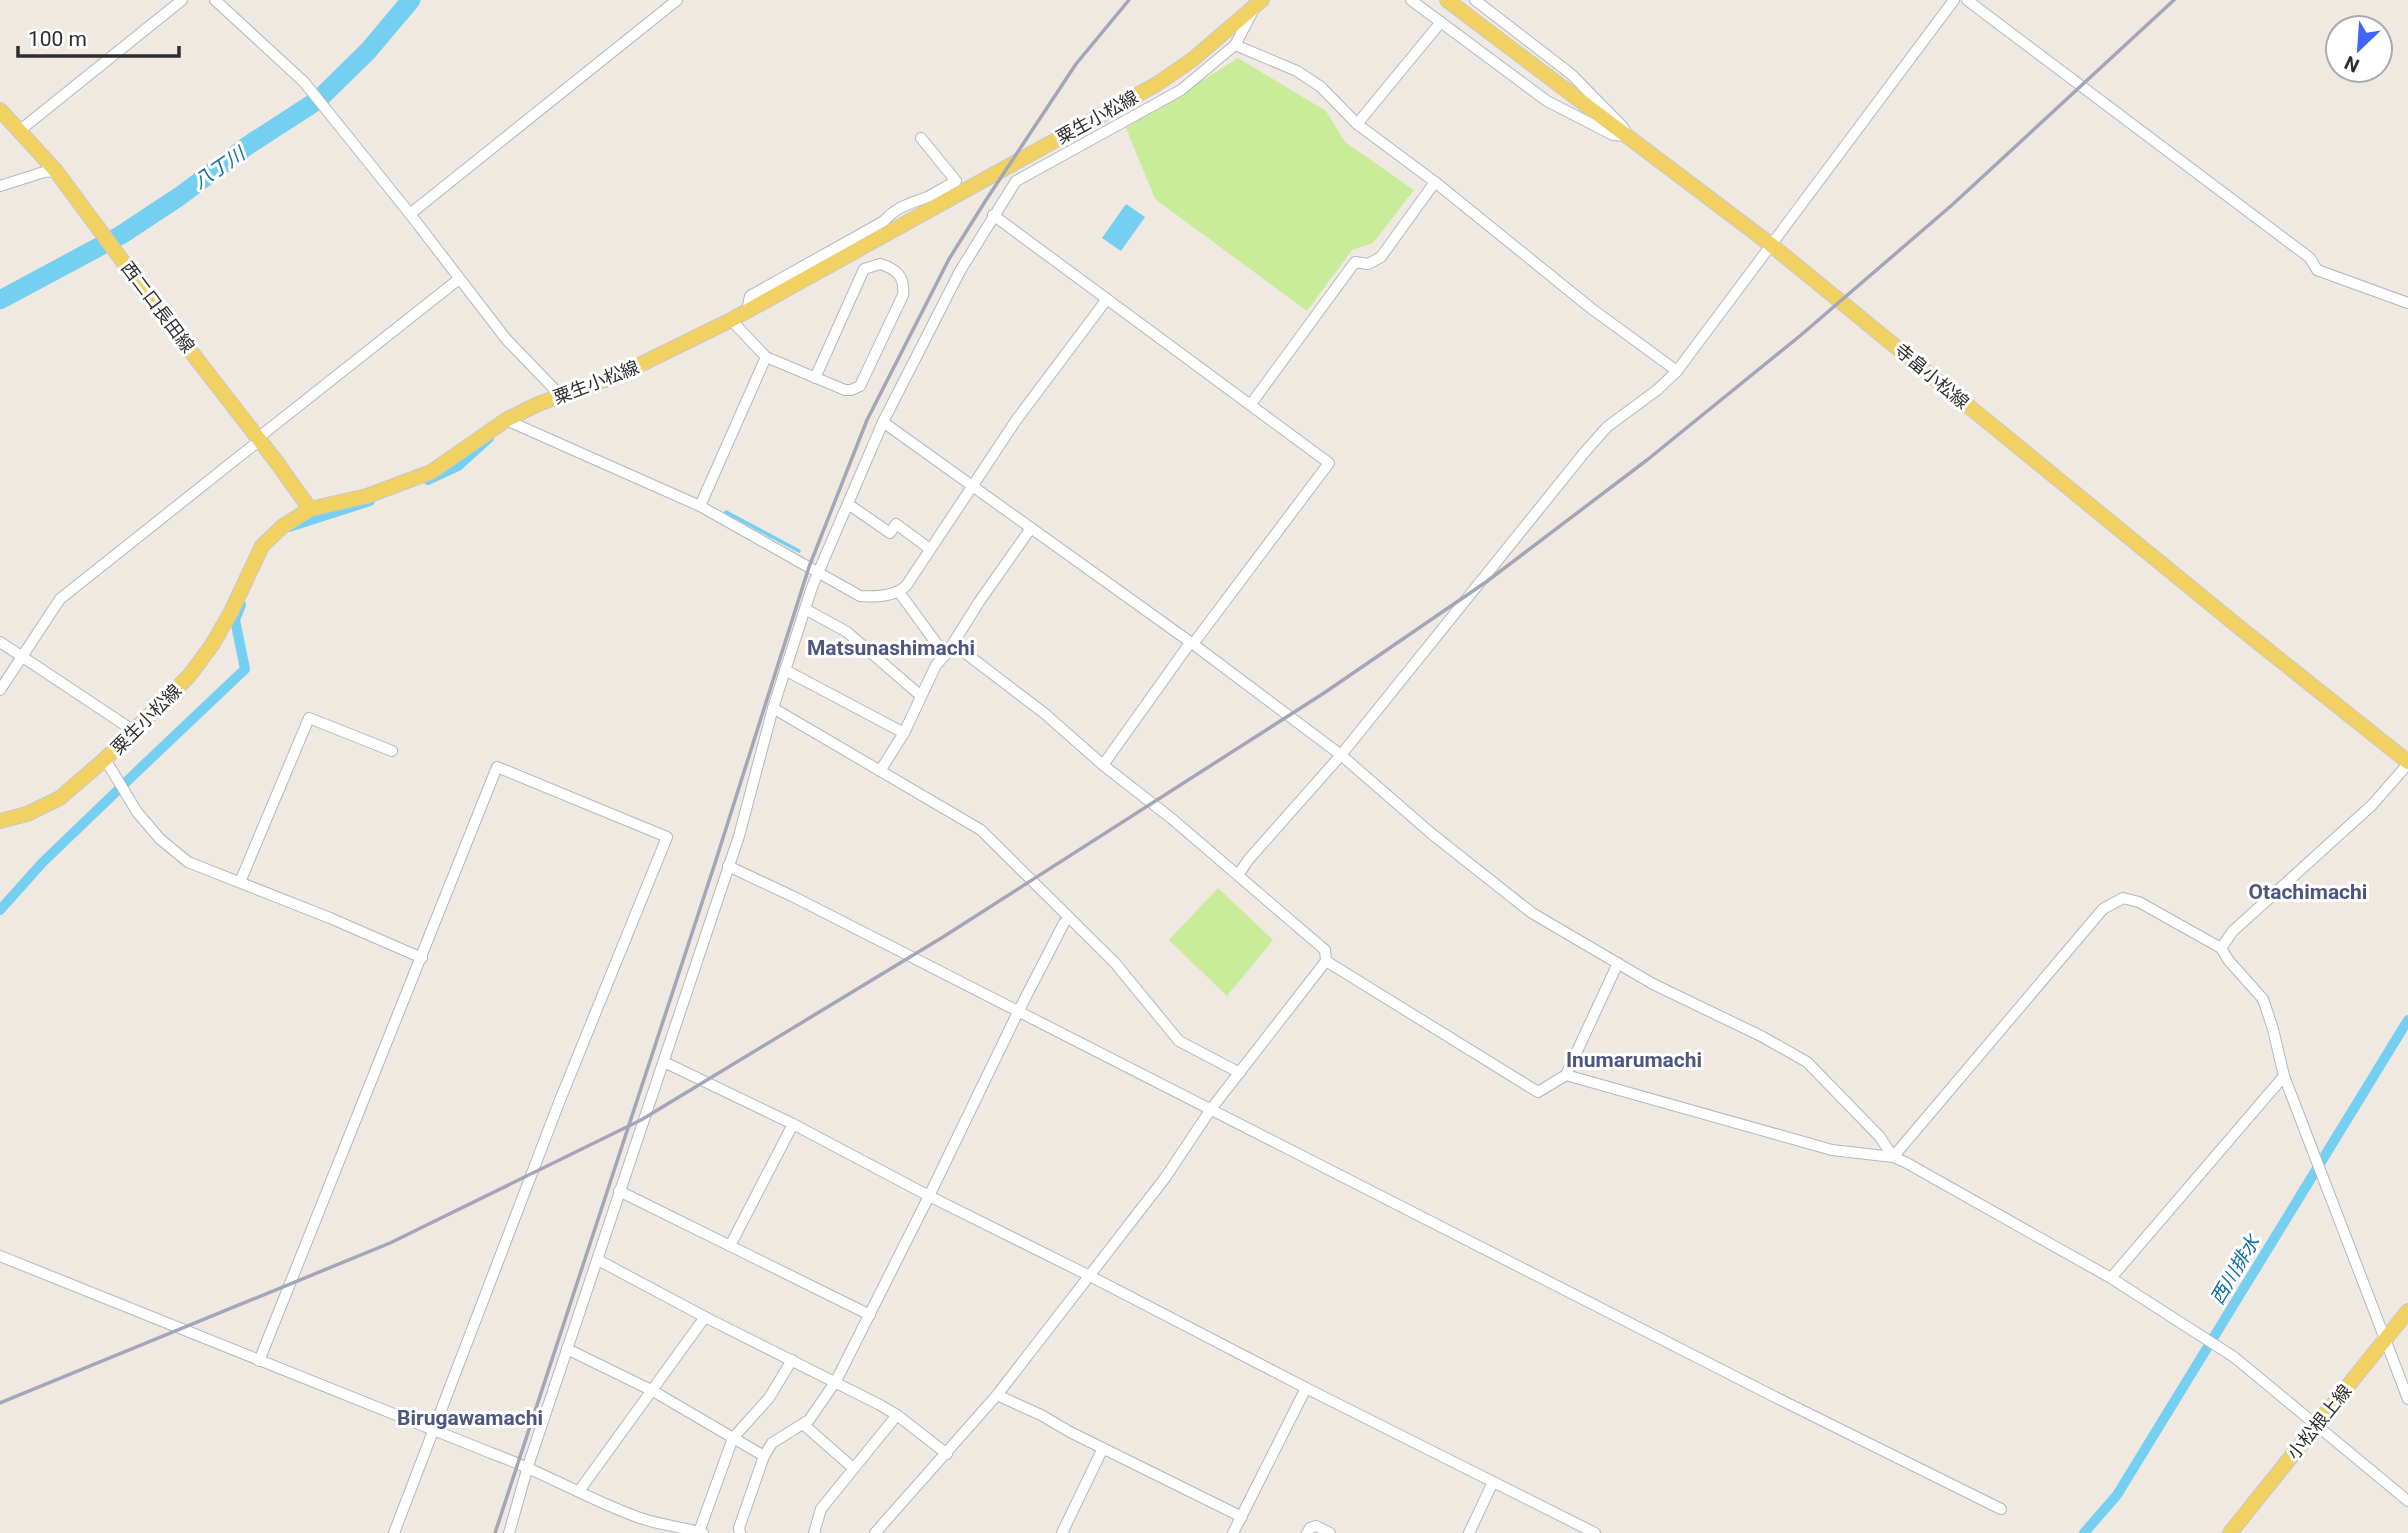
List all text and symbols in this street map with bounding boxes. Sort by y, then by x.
scale bar [18,14,178,58]
north arrow [2324,14,2394,84]
text: 100 m [28,27,87,51]
text: N [2341,51,2363,77]
street label: 粟生小松線 [1053,86,1141,148]
water label: 八丁川 [189,141,251,193]
street label: 西二口長田線 [117,258,199,356]
street label: 寺畠小松線 [1891,339,1973,413]
street label: 粟生小松線 [550,356,642,408]
district label: Matsunashimachi [807,636,975,660]
street label: 粟生小松線 [107,680,185,758]
district label: Otachimachi [2249,880,2367,904]
district label: Inumarumachi [1566,1048,1702,1072]
water label: 西川排水 [2206,1230,2265,1309]
street label: 小松根上線 [2283,1380,2355,1464]
district label: Birugawamachi [397,1406,543,1430]

